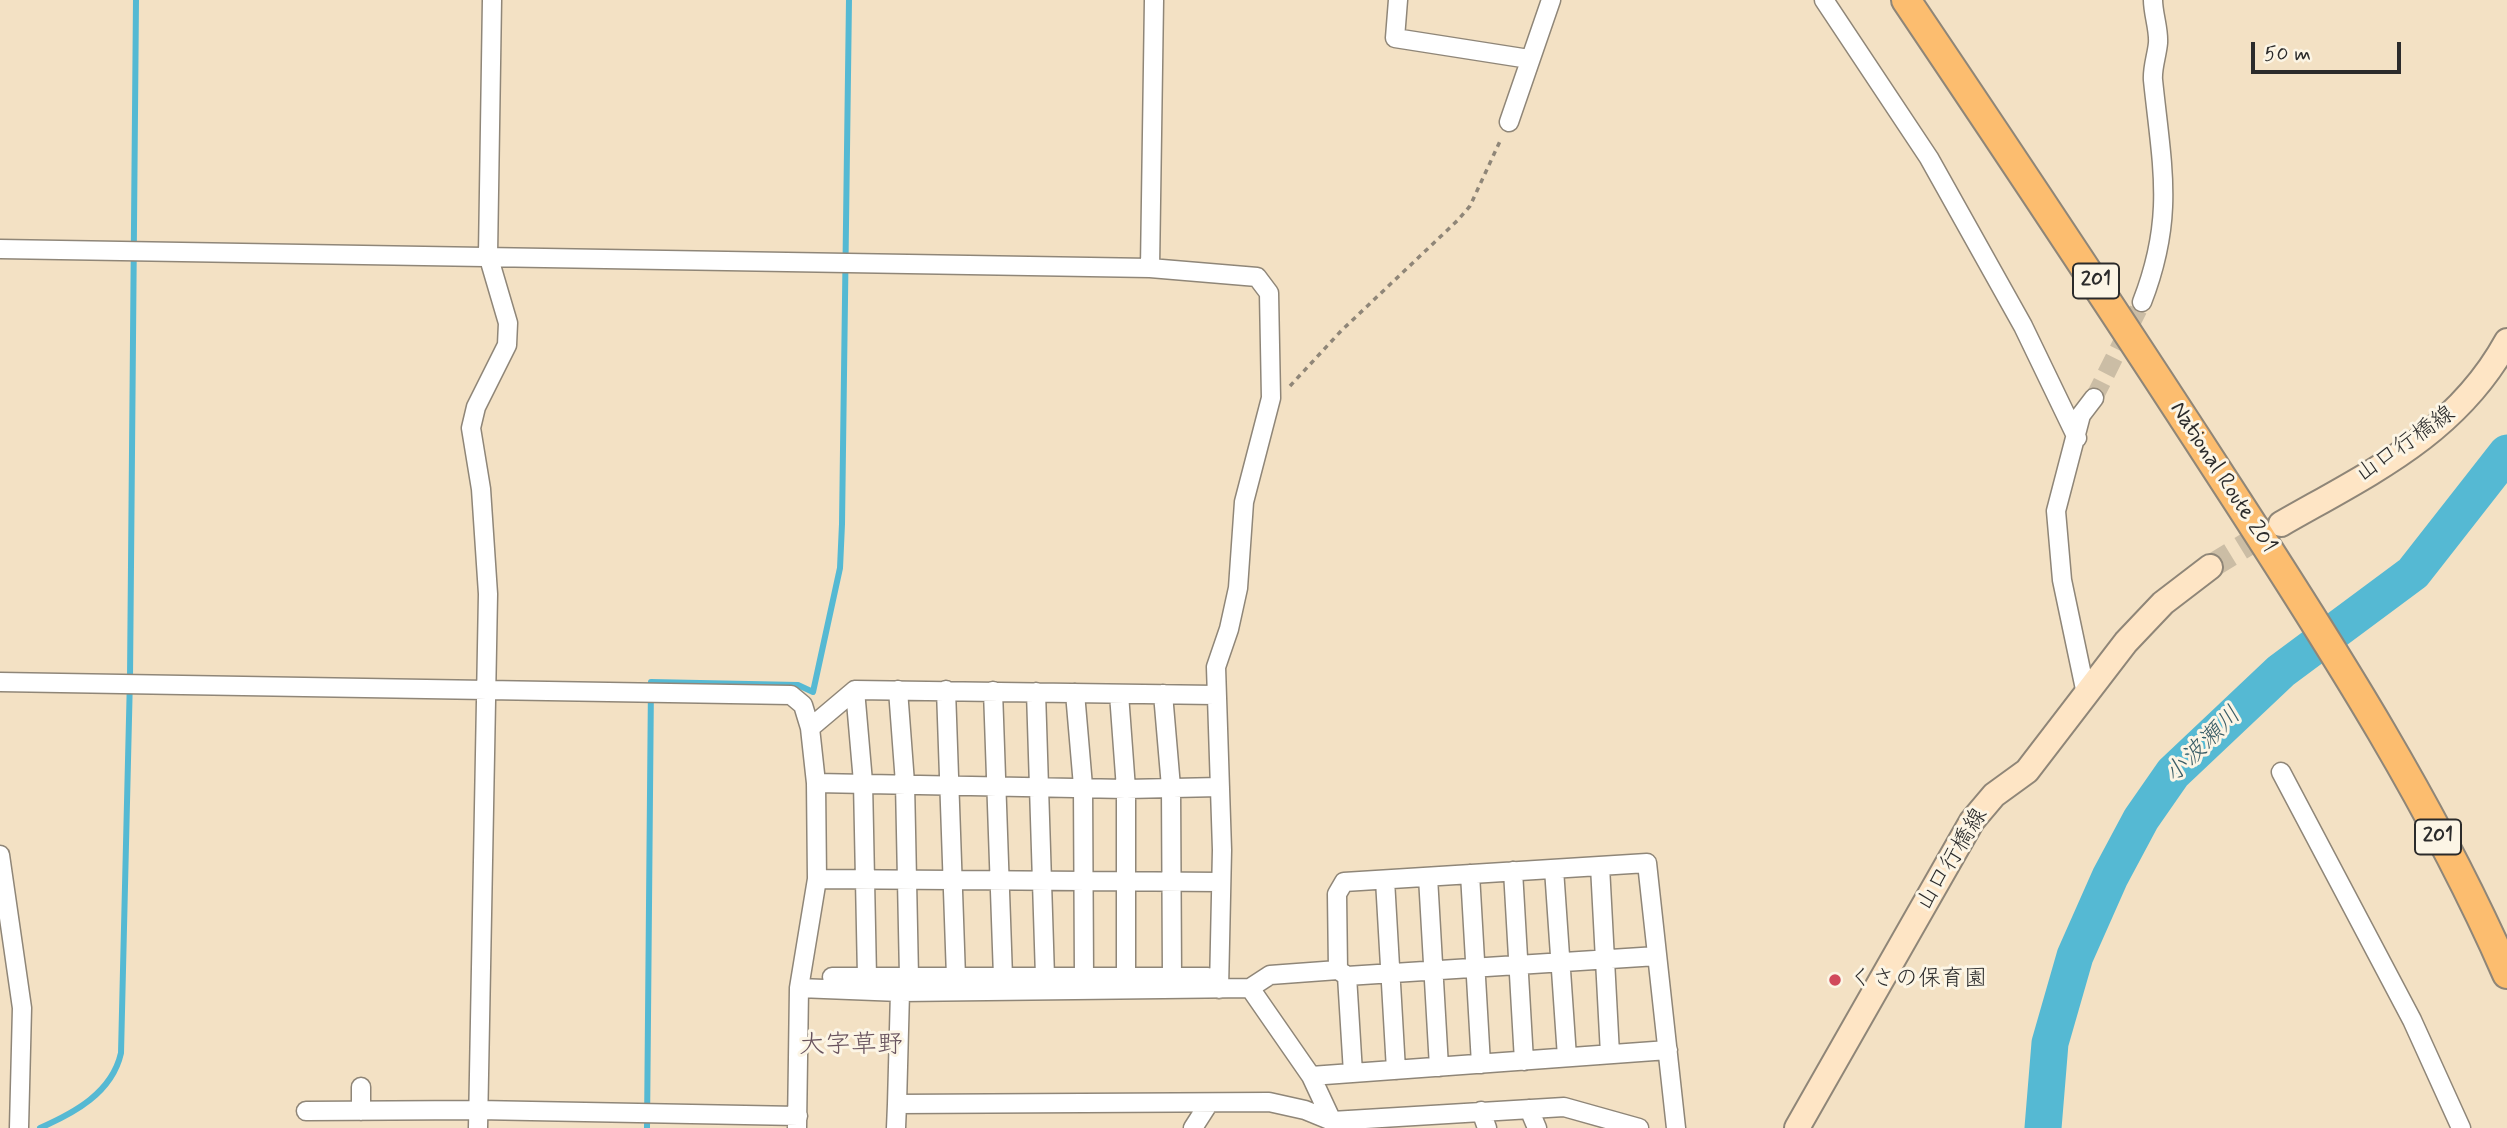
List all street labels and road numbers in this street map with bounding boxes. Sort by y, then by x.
road number: 201 [2073,264,2119,298]
street label: National Route 201 [2163,397,2281,559]
street label: 山口行橋線 [2351,401,2461,489]
street label: 山口行橋線 [1912,804,1994,916]
road number: 201 [2415,820,2461,854]

